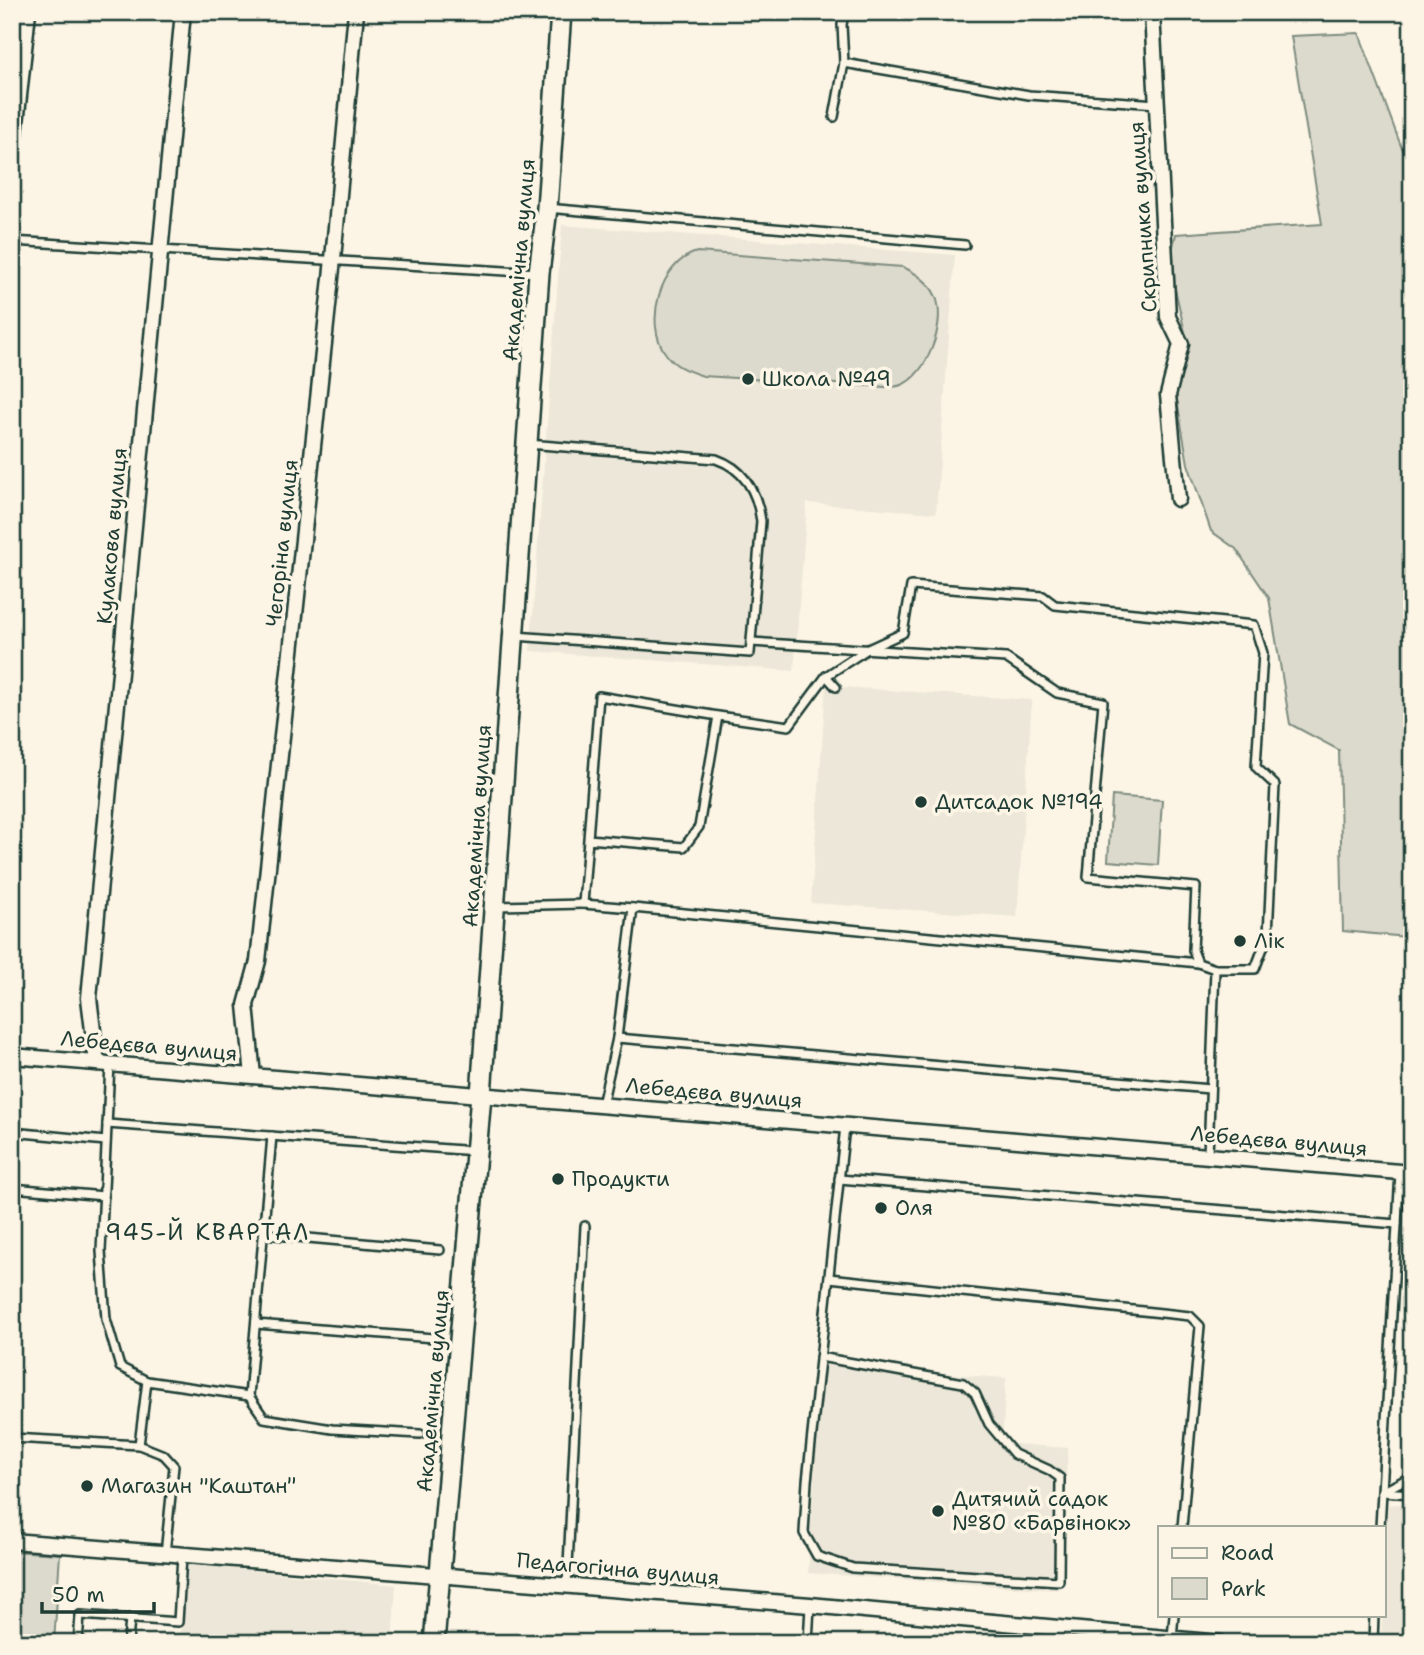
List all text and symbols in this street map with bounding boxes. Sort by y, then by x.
street label: Скрипника вулиця [1122,121,1164,313]
street label: Академічна вулиця [496,158,542,362]
place label: Школа №49 [762,365,891,393]
marker: Школа №49 [740,371,756,387]
street label: Кулакова вулиця [90,447,134,625]
street label: Чегоріна вулиця [259,458,305,628]
street label: Академічна вулиця [456,724,498,928]
place label: Дитсадок №194 [935,788,1103,816]
marker: Дитсадок №194 [913,794,929,810]
place label: Лік [1254,927,1285,955]
marker: Лік [1232,933,1248,949]
street label: Лебедєва вулиця [59,1024,239,1068]
street label: Лебедєва вулиця [624,1071,804,1115]
street label: Лебедєва вулиця [1189,1119,1369,1163]
place label: Продукти [572,1165,670,1193]
marker: Продукти [550,1171,566,1187]
place label: Оля [895,1194,933,1222]
marker: Оля [873,1200,889,1216]
district label: 945-Й КВАРТАЛ [105,1217,311,1247]
street label: Академічна вулиця [410,1289,456,1493]
place label: Магазин "Каштан" [101,1472,296,1500]
marker: Магазин "Каштан" [79,1478,95,1494]
place label: Дитячий садок №80 «Барвінок» [952,1485,1131,1537]
marker: Дитячий садок №80 «Барвінок» [930,1503,946,1519]
legend [1158,1526,1386,1616]
text: Road [1221,1539,1274,1567]
street label: Педагогічна вулиця [515,1546,721,1592]
scale bar [42,1571,154,1615]
text: Park [1221,1575,1266,1603]
text: 50 m [52,1581,105,1609]

